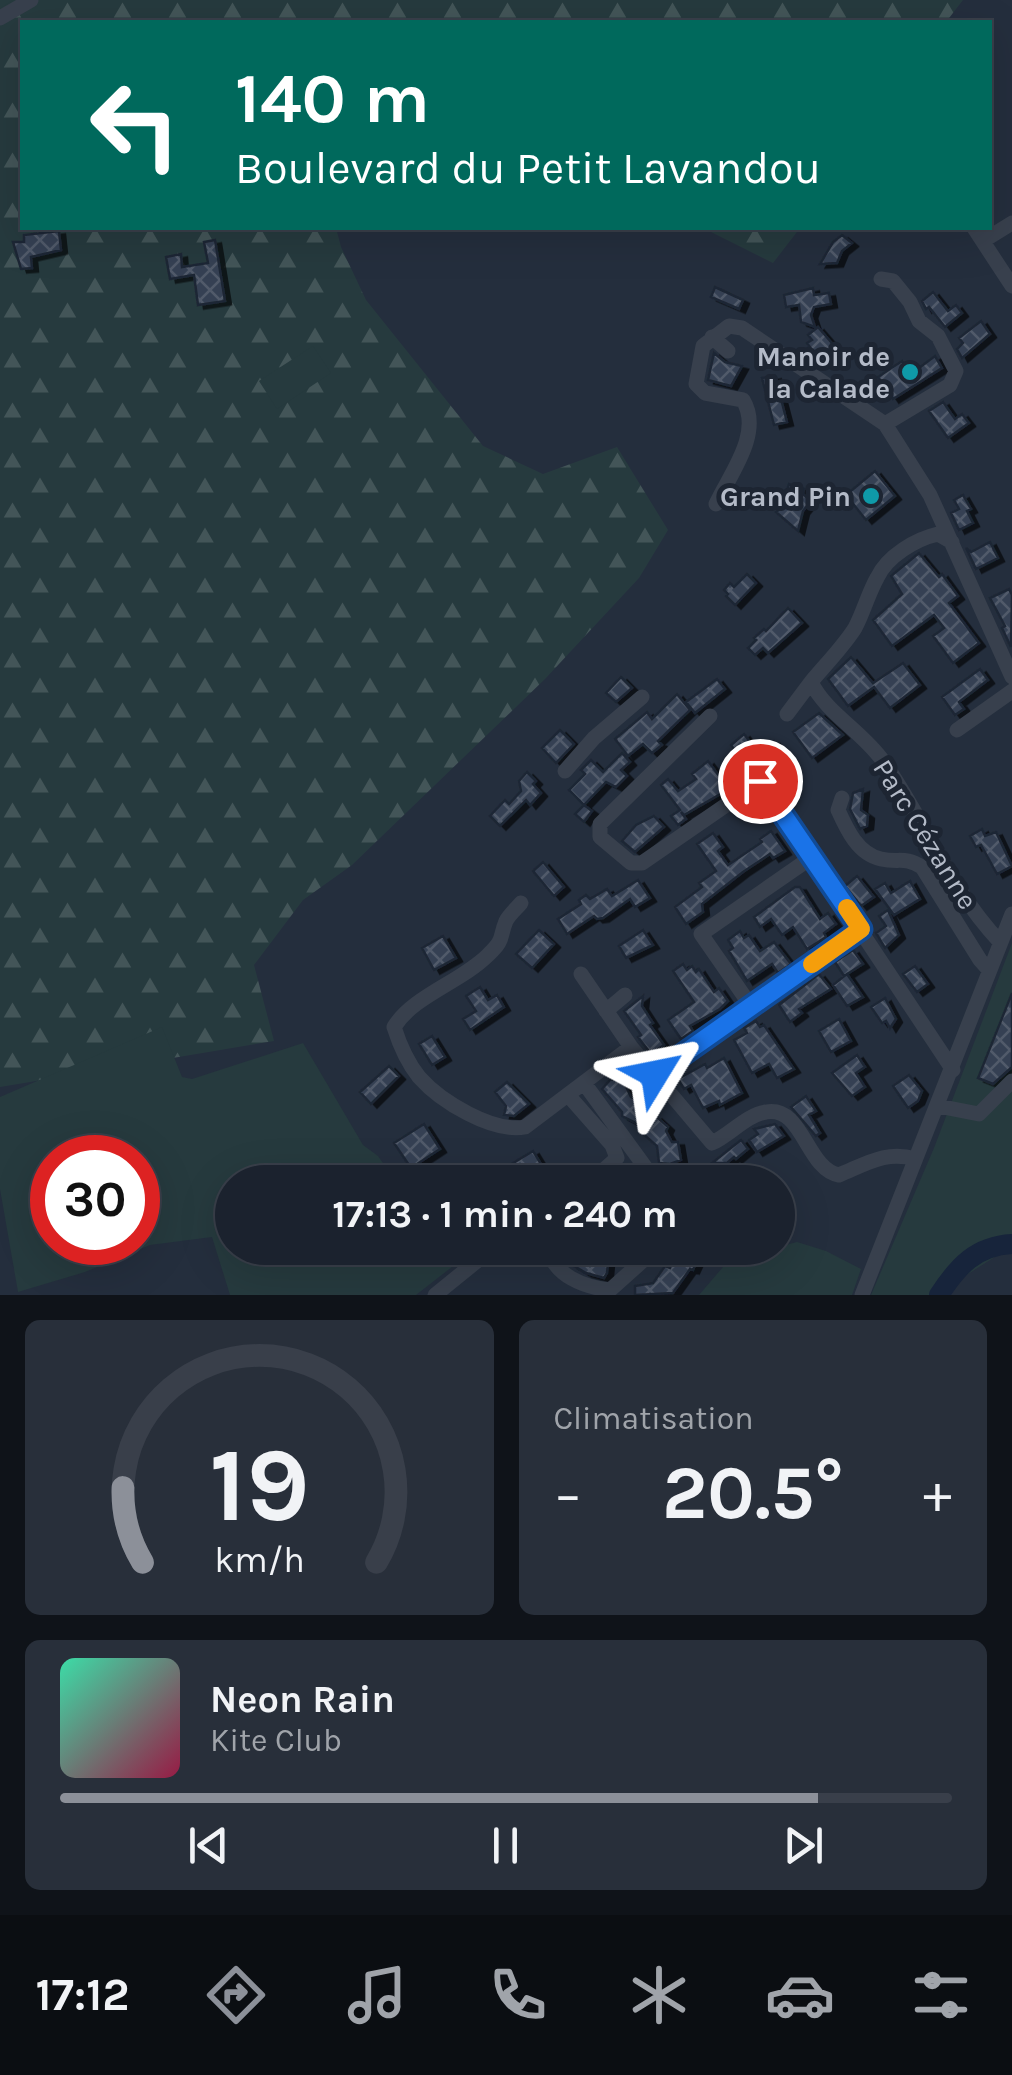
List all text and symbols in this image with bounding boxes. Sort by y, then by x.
text: 140 m [235,58,430,140]
icon: left [70,60,200,190]
text: Boulevard du Petit Lavandou [235,142,821,194]
place label: Manoir de la Calade [757,340,890,405]
marker: Manoir de la Calade [899,361,921,383]
place label: Grand Pin [720,480,851,513]
marker: Grand Pin [860,485,882,507]
pin [718,739,803,824]
street label: Parc Cézanne [866,753,985,915]
icon: arrive [733,754,788,809]
position arrow [603,1022,707,1126]
speed limit sign: 30 [30,1135,160,1265]
text: 17:13 · 1 min · 240 m [332,1192,678,1237]
text: Climatisation [554,1400,754,1437]
text: 19 [209,1425,310,1546]
text: 20.5° [662,1449,844,1537]
text: − [554,1462,582,1526]
text: + [923,1462,952,1526]
text: km/h [214,1539,305,1581]
text: Neon Rain [210,1677,395,1722]
text: Kite Club [210,1722,342,1759]
icon: previous [181,1818,236,1873]
icon: pause [478,1818,533,1873]
icon: next [776,1818,831,1873]
icon: directions [201,1960,271,2030]
icon: music [342,1960,412,2030]
icon: phone [483,1960,553,2030]
icon: climate [624,1960,694,2030]
icon: car [765,1960,835,2030]
icon: filters [906,1960,976,2030]
text: 17:12 [36,1969,129,2021]

